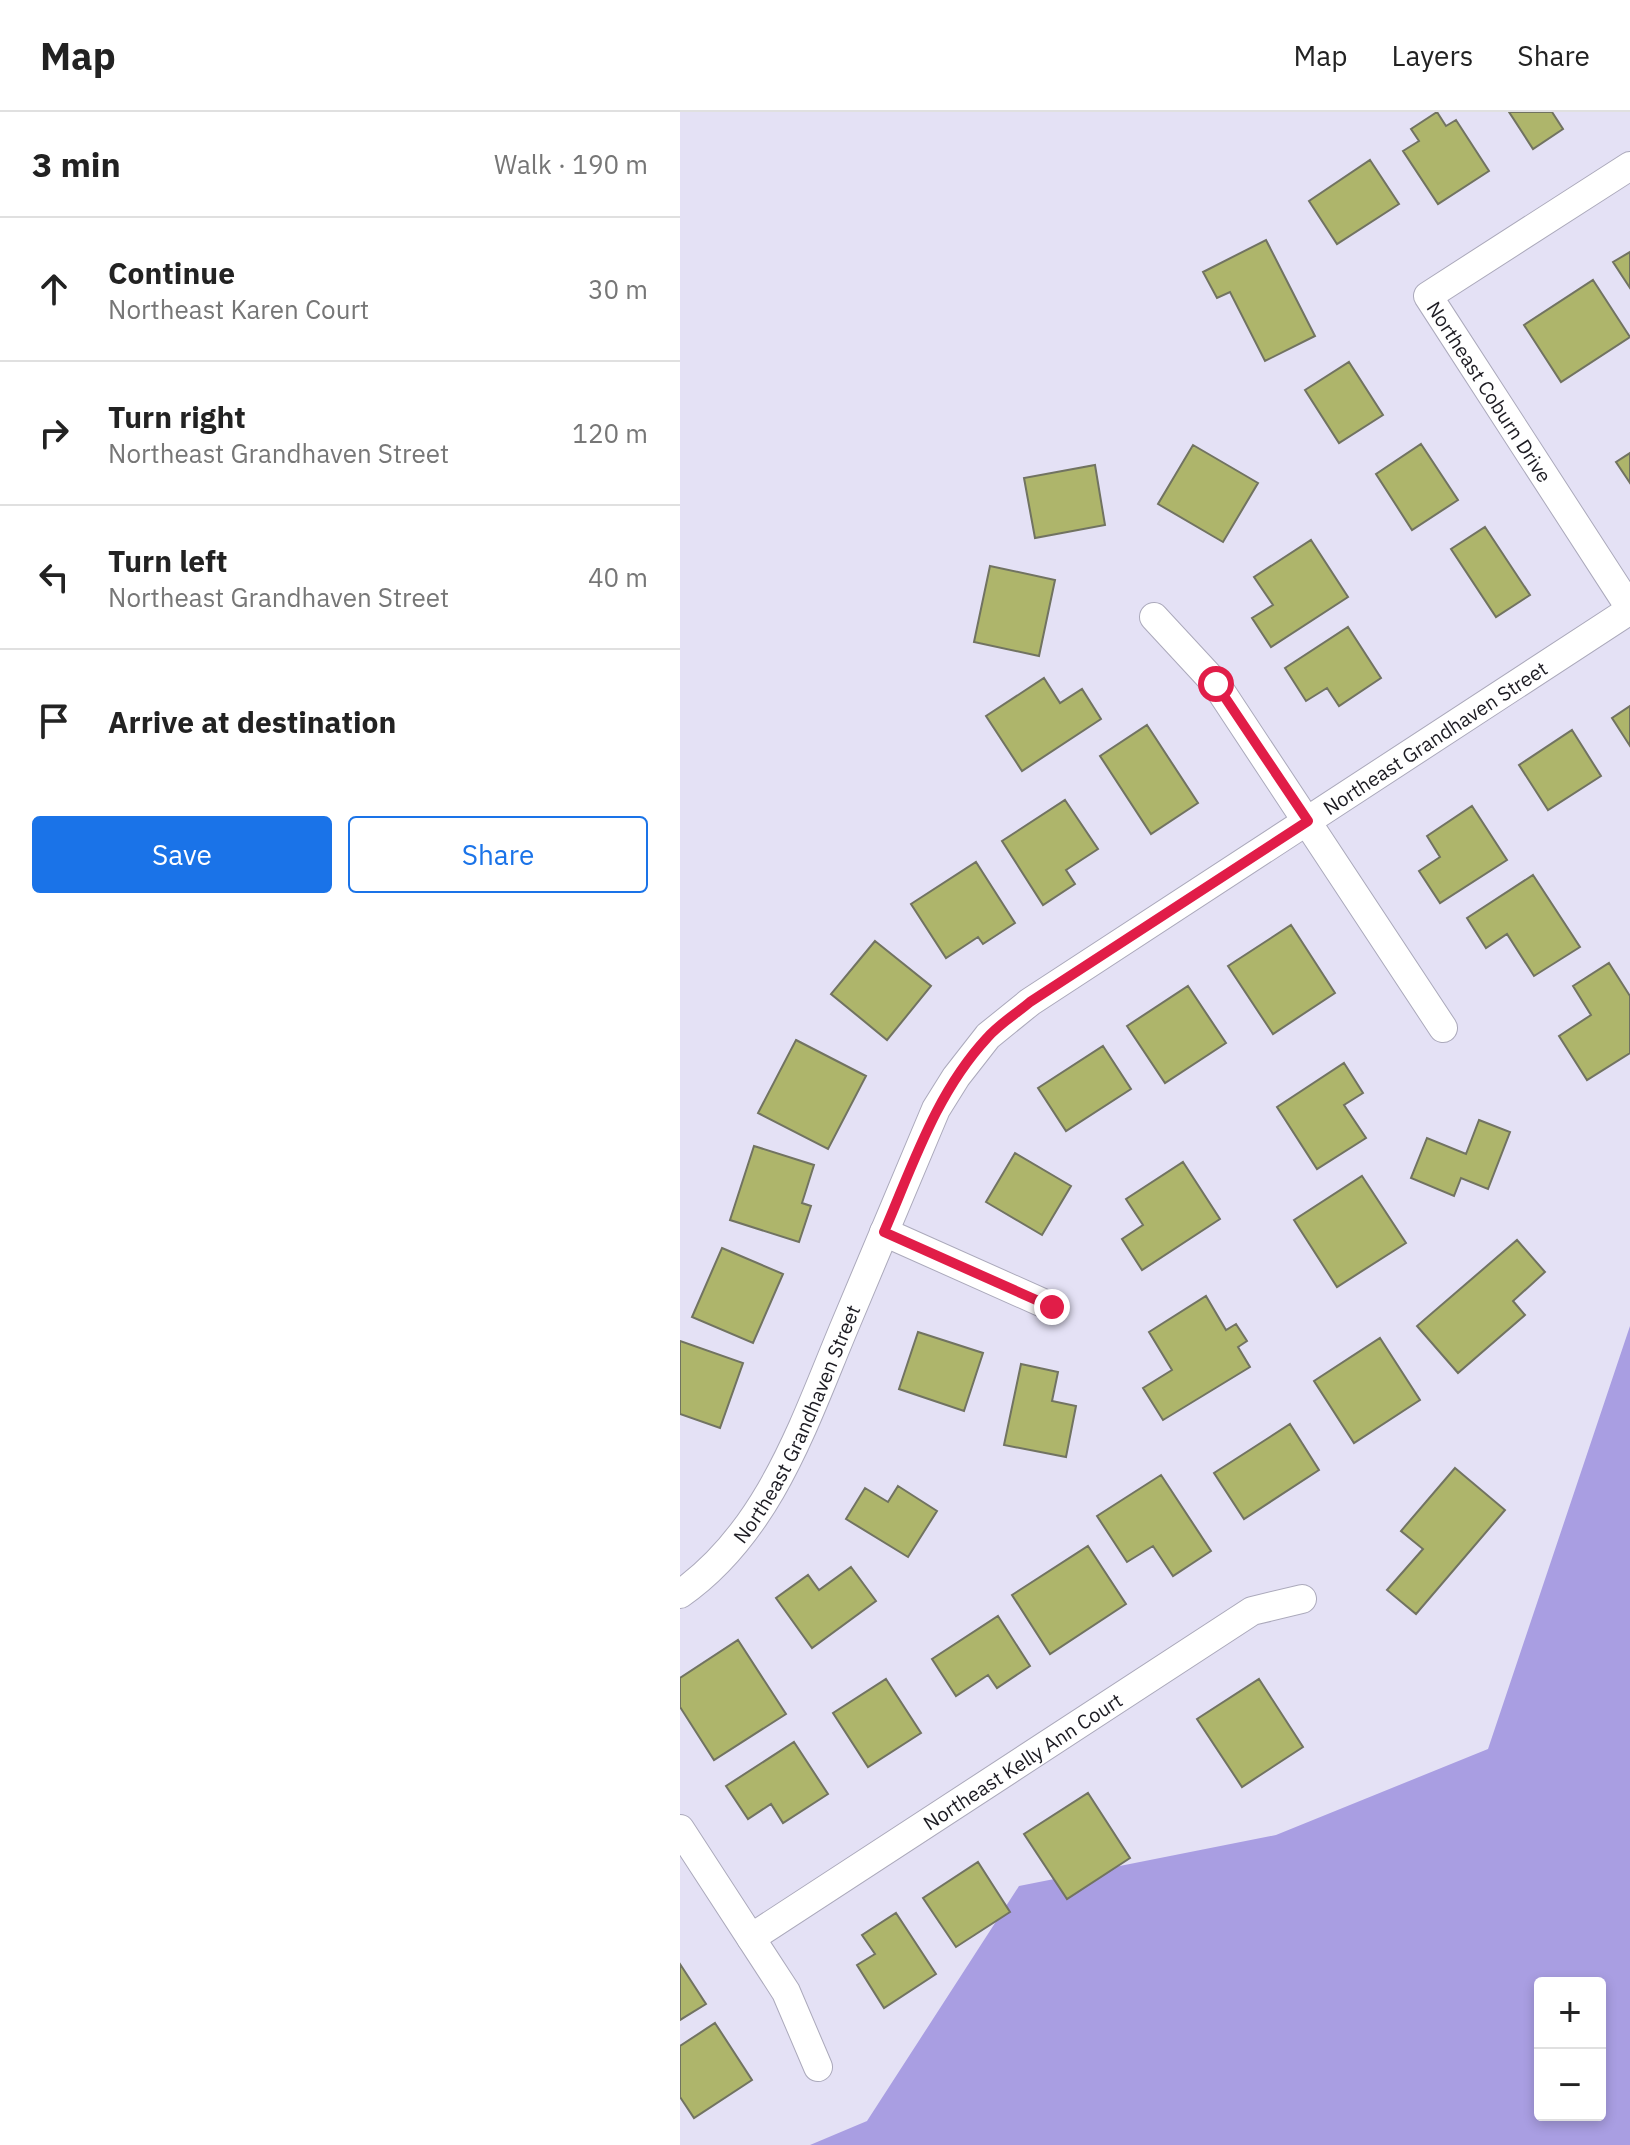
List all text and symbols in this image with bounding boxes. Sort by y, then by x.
text: Map [40,31,116,80]
text: Map [1293,37,1347,74]
text: Layers [1391,37,1473,74]
text: Share [1517,37,1590,74]
text: 3 min [32,142,121,186]
text: Walk · 190 m [494,147,648,181]
text: Continue [108,253,235,292]
icon: ahead [32,267,76,311]
text: 30 m [588,272,648,306]
text: Northeast Karen Court [108,292,369,326]
street label: Northeast Coburn Drive [1421,296,1558,487]
text: Turn right [108,397,246,436]
icon: right [32,411,76,455]
text: 120 m [572,416,648,450]
text: Northeast Grandhaven Street [108,436,449,470]
text: Turn left [108,541,227,580]
icon: left [32,555,76,599]
text: 40 m [588,560,648,594]
text: Northeast Grandhaven Street [108,580,449,614]
street label: Northeast Grandhaven Street [1317,654,1552,821]
route start [1198,666,1234,702]
icon: arrive [32,699,76,743]
text: Arrive at destination [108,702,396,741]
button: Save [32,816,332,893]
button: Share [348,816,648,893]
route end [1034,1289,1070,1325]
street label: Northeast Grandhaven Street [726,1300,866,1548]
street label: Northeast Kelly Ann Court [918,1686,1127,1836]
map controls [1534,1977,1606,2121]
button: + [1534,1977,1606,2049]
button: − [1534,2049,1606,2121]

